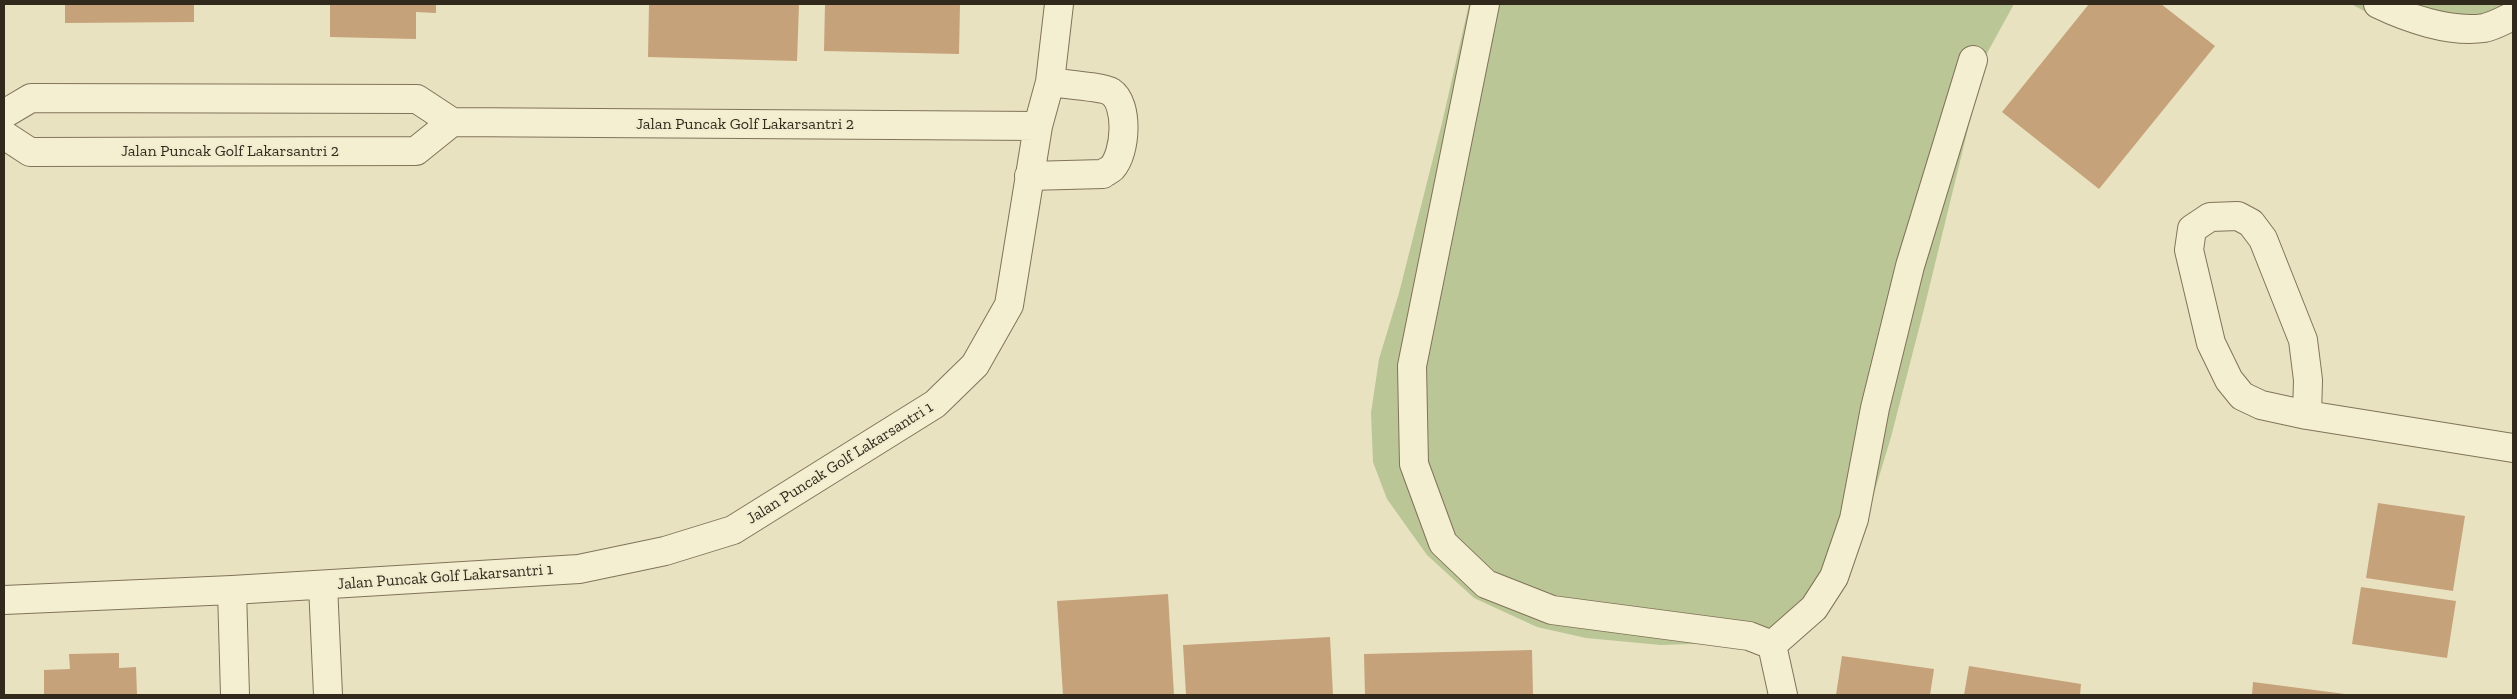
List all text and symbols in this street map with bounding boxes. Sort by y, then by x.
street label: Jalan Puncak Golf Lakarsantri 2 [636,114,854,134]
street label: Jalan Puncak Golf Lakarsantri 2 [121,141,339,161]
street label: Jalan Puncak Golf Lakarsantri 1 [743,398,937,528]
street label: Jalan Puncak Golf Lakarsantri 1 [337,560,553,594]

